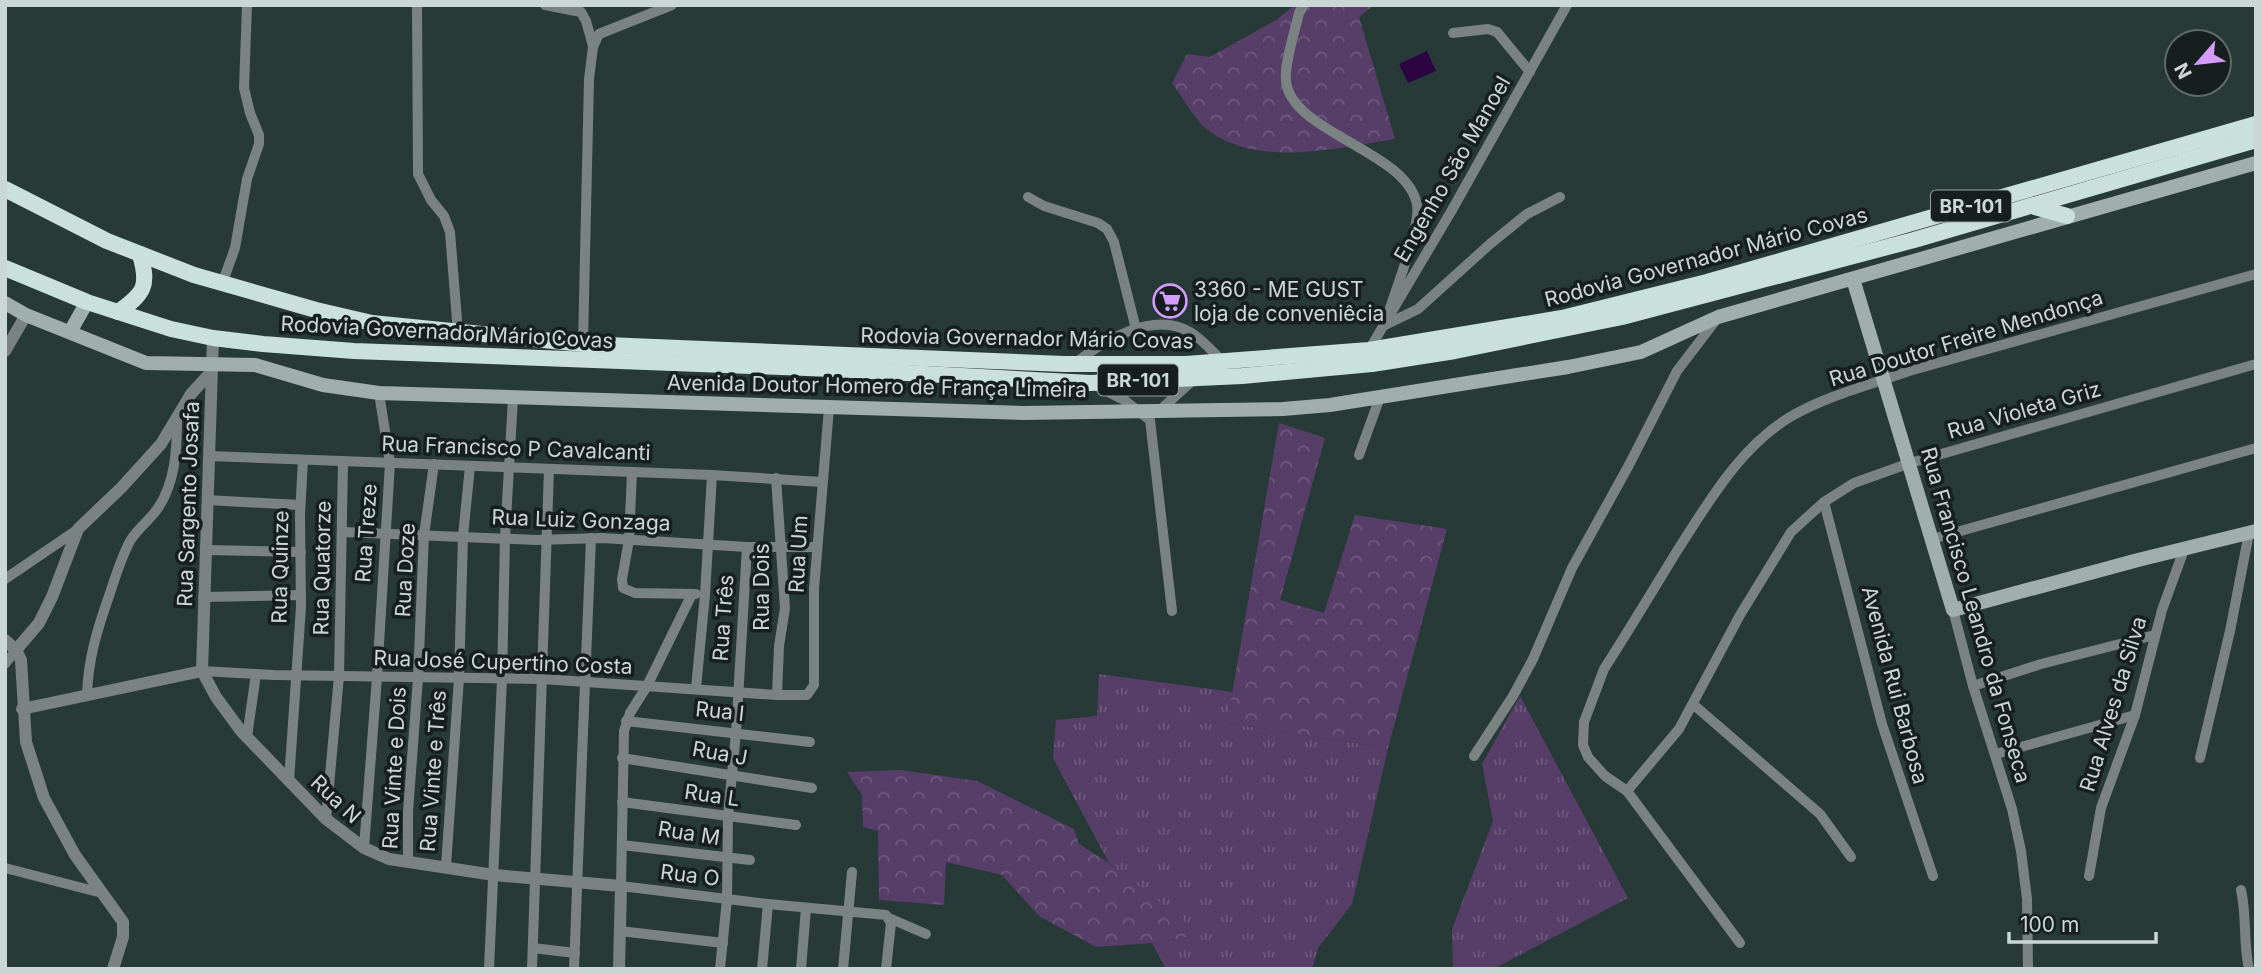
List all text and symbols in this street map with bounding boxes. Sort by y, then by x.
north arrow [2163,28,2233,98]
text: N [2170,59,2197,83]
street label: Engenho São Manoel [1389,72,1515,266]
road number: BR-101 [1931,190,2011,222]
street label: Rodovia Governador Mário Covas [1542,202,1870,312]
place label: 3360 - ME GUST loja de conveniêcia [1194,277,1384,326]
supermarket icon: 3360 - ME GUST loja de conveniêcia [1151,282,1189,320]
street label: Rua Doutor Freire Mendonça [1826,284,2106,392]
street label: Rodovia Governador Mário Covas [280,311,614,353]
street label: Rodovia Governador Mário Covas [860,323,1194,353]
road number: BR-101 [1098,364,1178,396]
street label: Avenida Doutor Homero de França Limeira [667,370,1087,402]
street label: Rua Violeta Griz [1944,376,2104,444]
street label: Rua Sargento Josafa [172,401,204,607]
street label: Rua Francisco P Cavalcanti [381,431,651,465]
street label: Rua Francisco Leandro da Fonseca [1916,444,2036,786]
street label: Rua Treze [350,483,382,583]
street label: Rua Quatorze [308,500,336,636]
street label: Rua Luiz Gonzaga [491,504,671,536]
street label: Rua Quinze [267,510,293,624]
street label: Rua Um [783,515,813,593]
street label: Rua Doze [390,522,420,618]
street label: Rua Dois [749,543,774,631]
street label: Rua Três [707,574,739,662]
street label: Avenida Rui Barbosa [1857,583,1933,787]
street label: Rua Alves da Silva [2074,613,2152,795]
street label: Rua José Cupertino Costa [373,645,633,679]
street label: Rua Vinte e Dois [377,686,411,850]
street label: Rua Vinte e Três [415,689,451,853]
street label: Rua I [694,696,746,726]
street label: Rua J [690,736,750,770]
street label: Rua N [306,770,366,828]
street label: Rua L [683,779,741,811]
street label: Rua M [656,816,722,850]
street label: Rua O [659,859,721,891]
scale bar [2009,900,2156,944]
text: 100 m [2020,912,2079,937]

